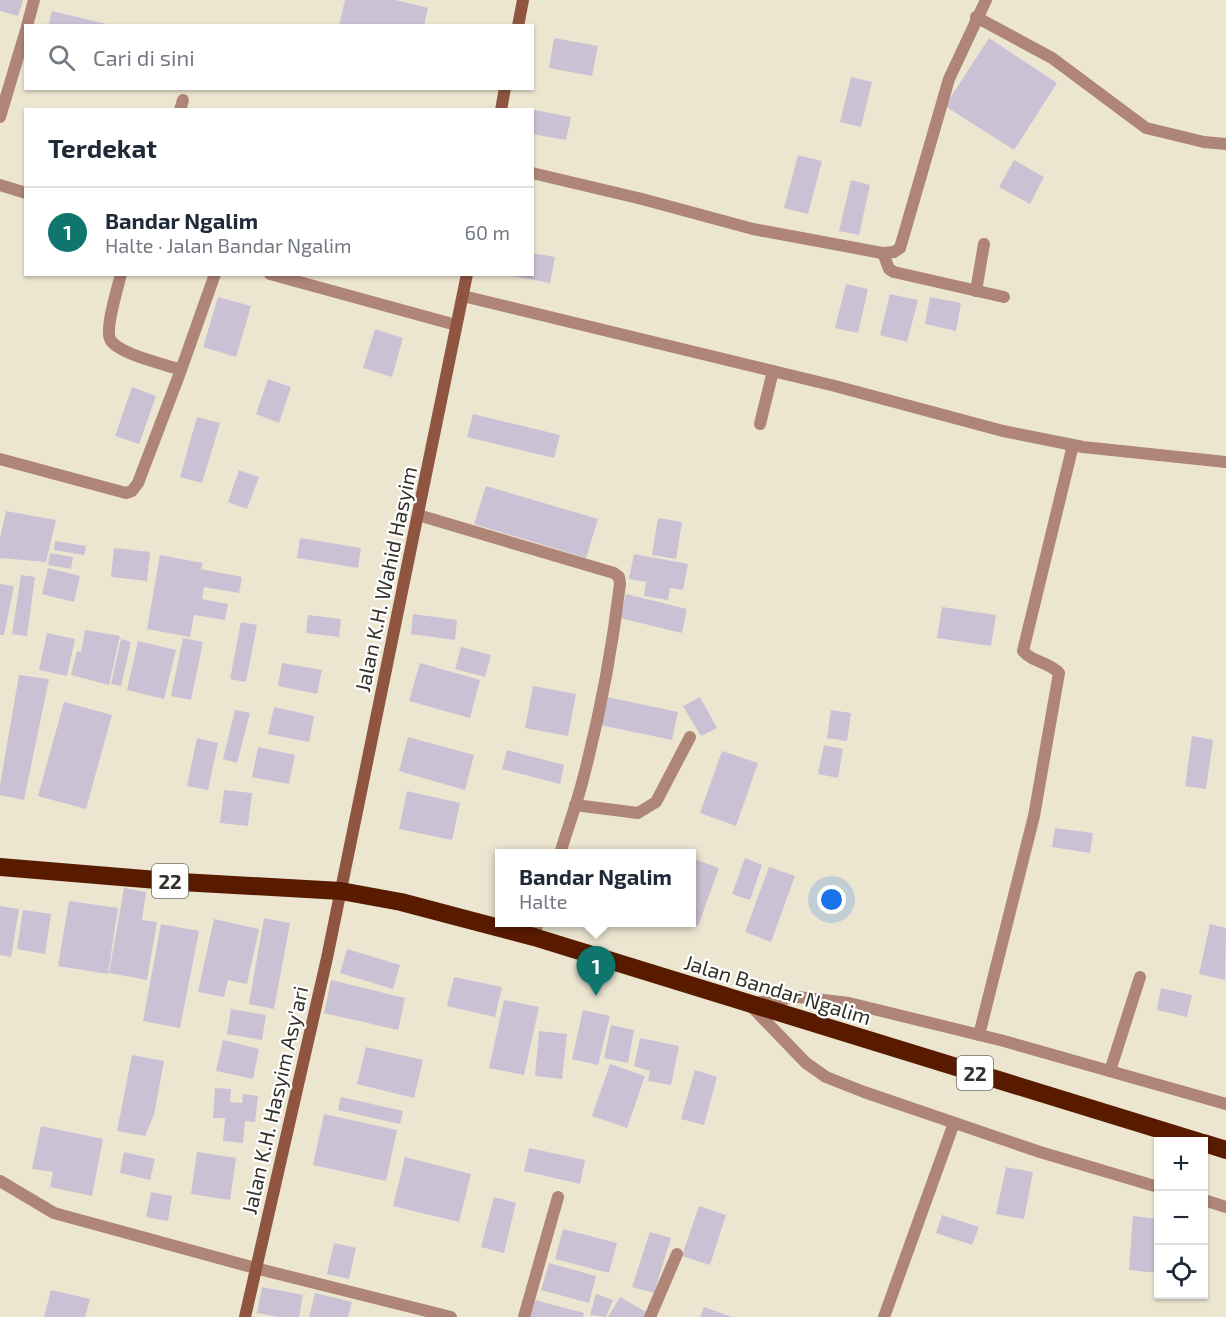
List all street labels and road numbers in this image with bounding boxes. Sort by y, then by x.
street label: Jalan K.H. Wahid Hasyim [349,464,421,694]
road number: 22 [152,864,188,898]
street label: Jalan Bandar Ngalim [682,949,874,1029]
street label: Jalan K.H. Hasyim Asy'ari [236,983,312,1217]
road number: 22 [957,1056,993,1090]

